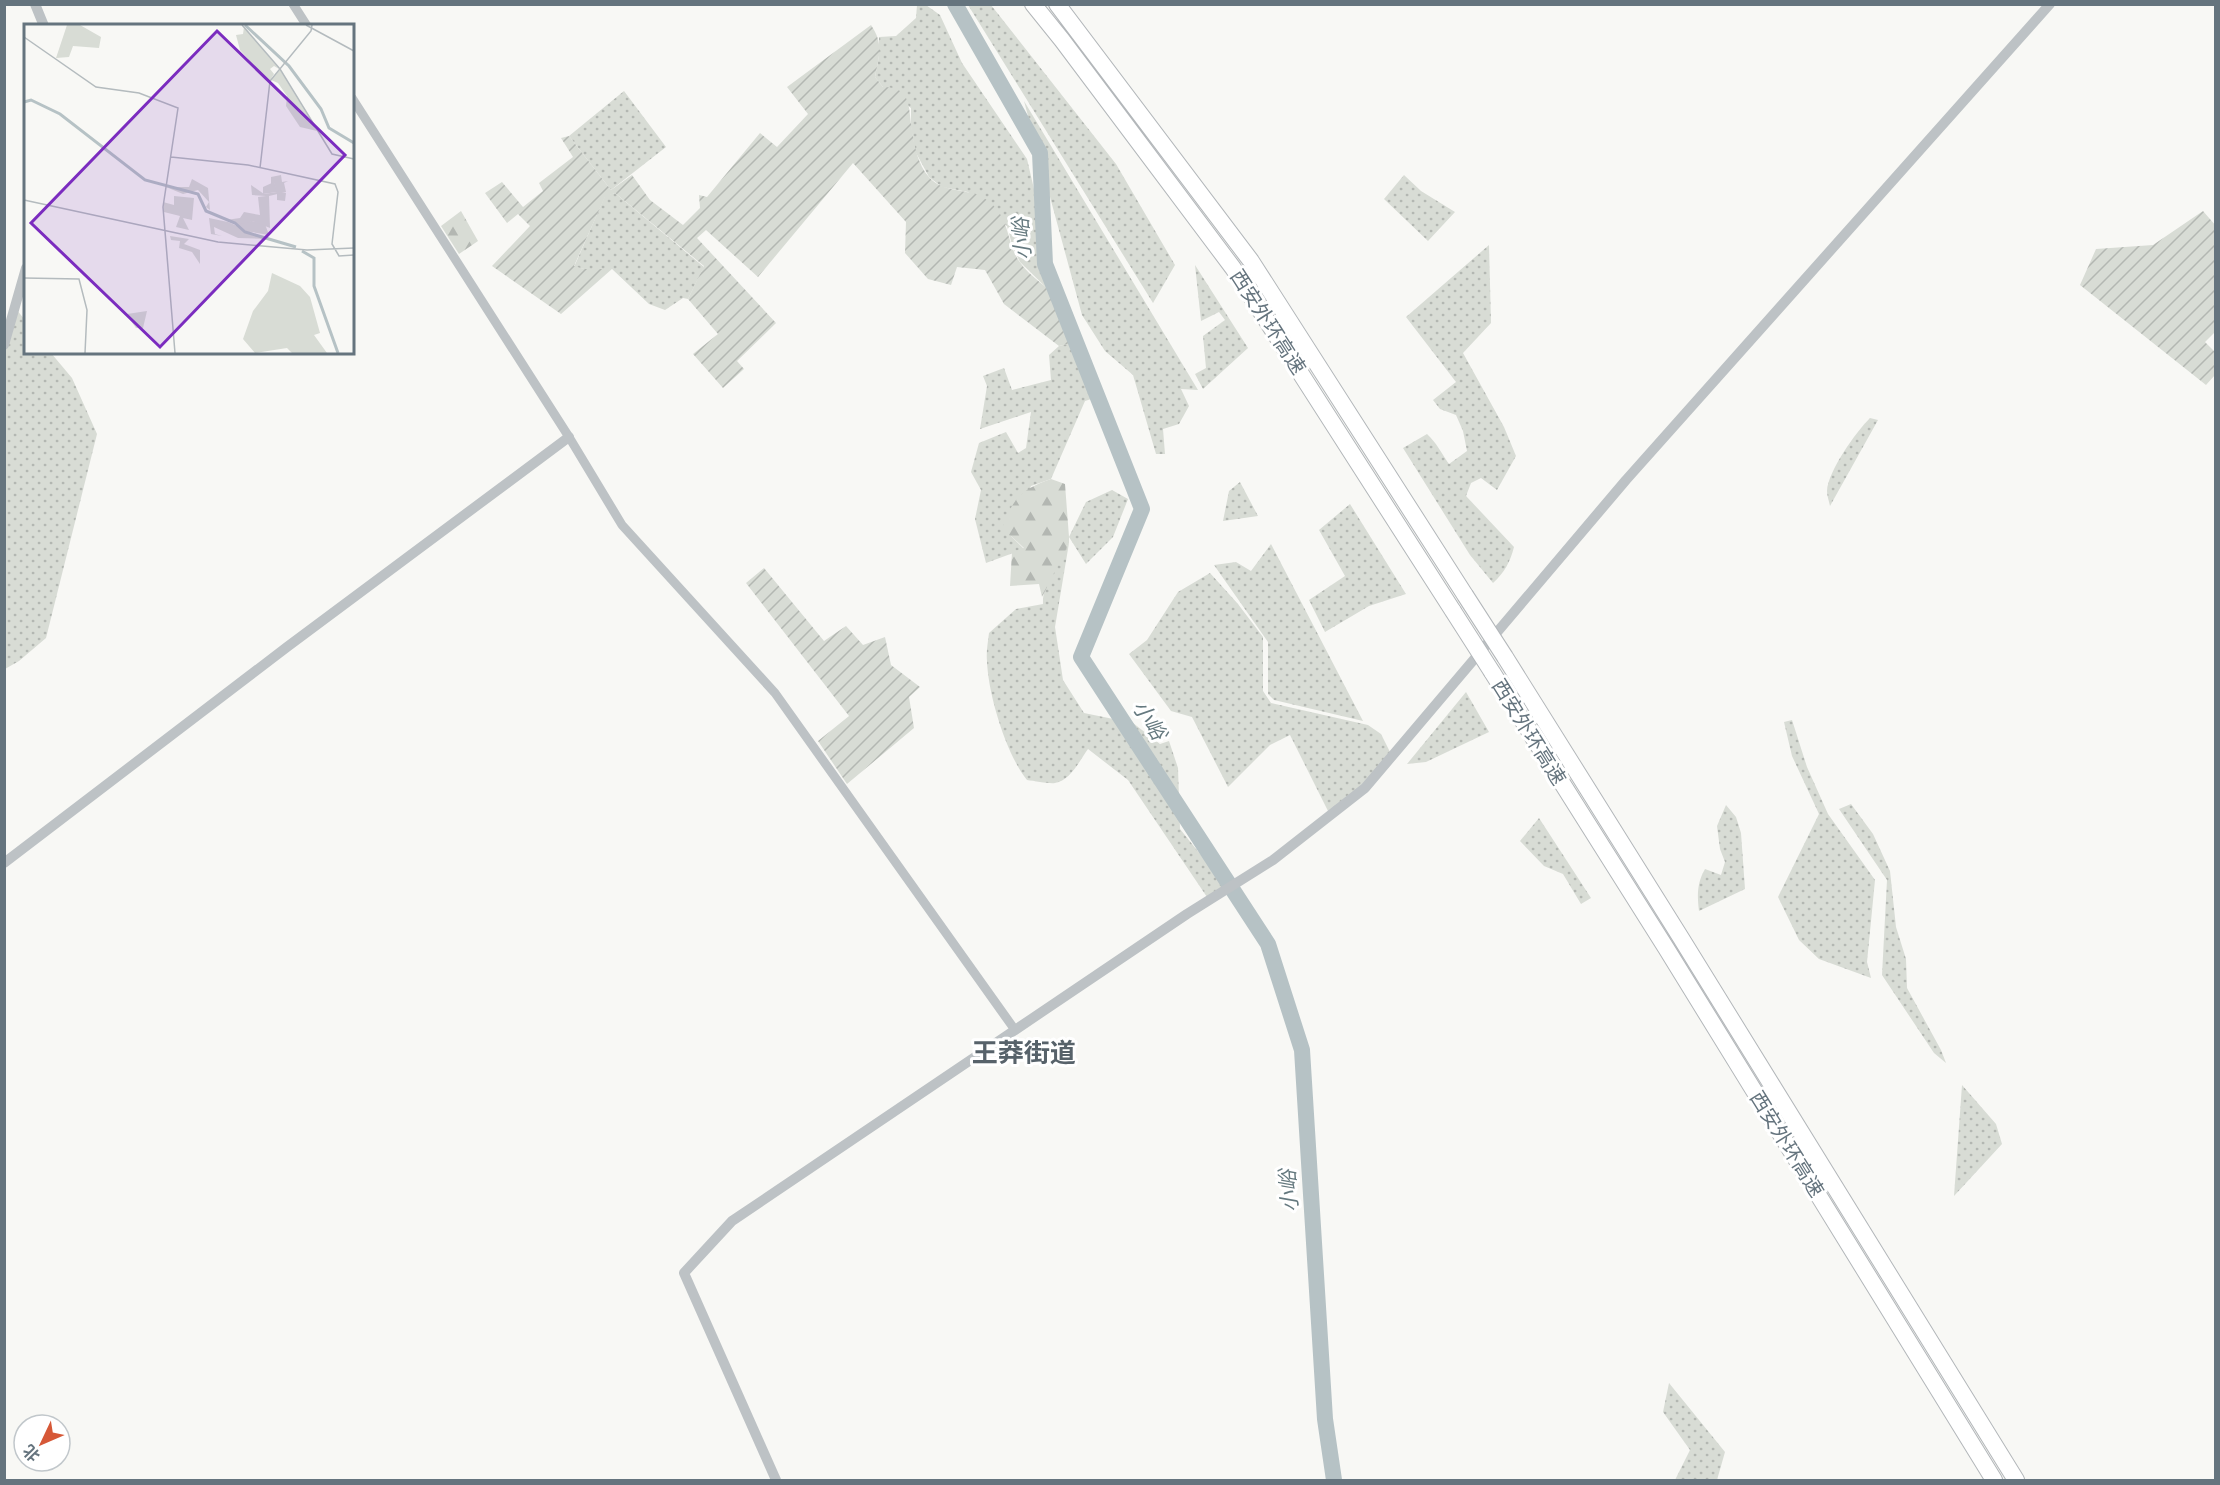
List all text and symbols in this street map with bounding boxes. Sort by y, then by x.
inset map [24,24,354,354]
water label: 小峪 [1005,214,1036,261]
street label: 西安外环高速 [1224,264,1312,379]
street label: 西安外环高速 [1486,674,1573,790]
water label: 小峪 [1127,694,1175,747]
district label: 王莽街道 [972,1035,1076,1069]
street label: 西安外环高速 [1744,1086,1831,1202]
water label: 小峪 [1272,1166,1303,1213]
north arrow [12,1413,72,1473]
text: 北 [18,1441,44,1466]

